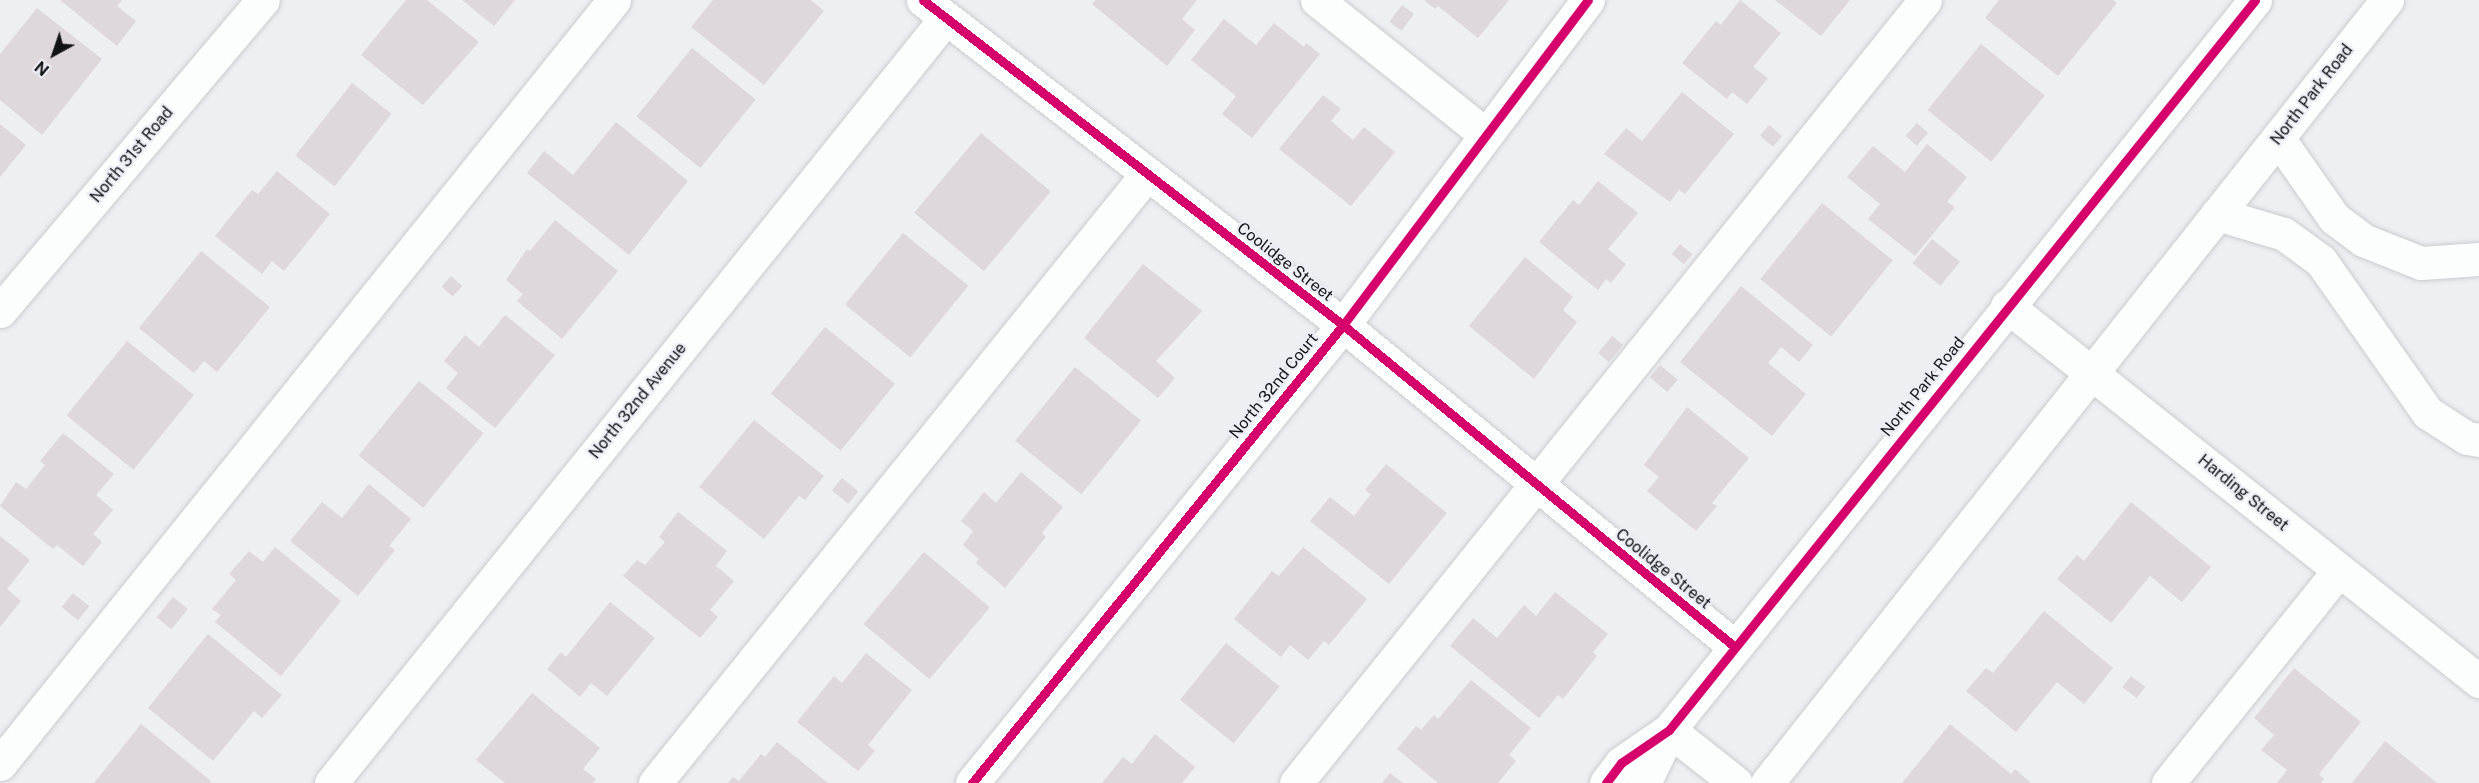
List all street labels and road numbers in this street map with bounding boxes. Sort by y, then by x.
street label: North Park Road [2267,41,2357,149]
street label: North 31st Road [86,103,178,207]
street label: Coolidge Street [1233,219,1337,305]
street label: North 32nd Court [1226,329,1322,443]
street label: North Park Road [1877,333,1969,441]
street label: North 32nd Avenue [585,339,691,463]
street label: Harding Street [2194,451,2292,535]
street label: Coolidge Street [1612,525,1714,613]

